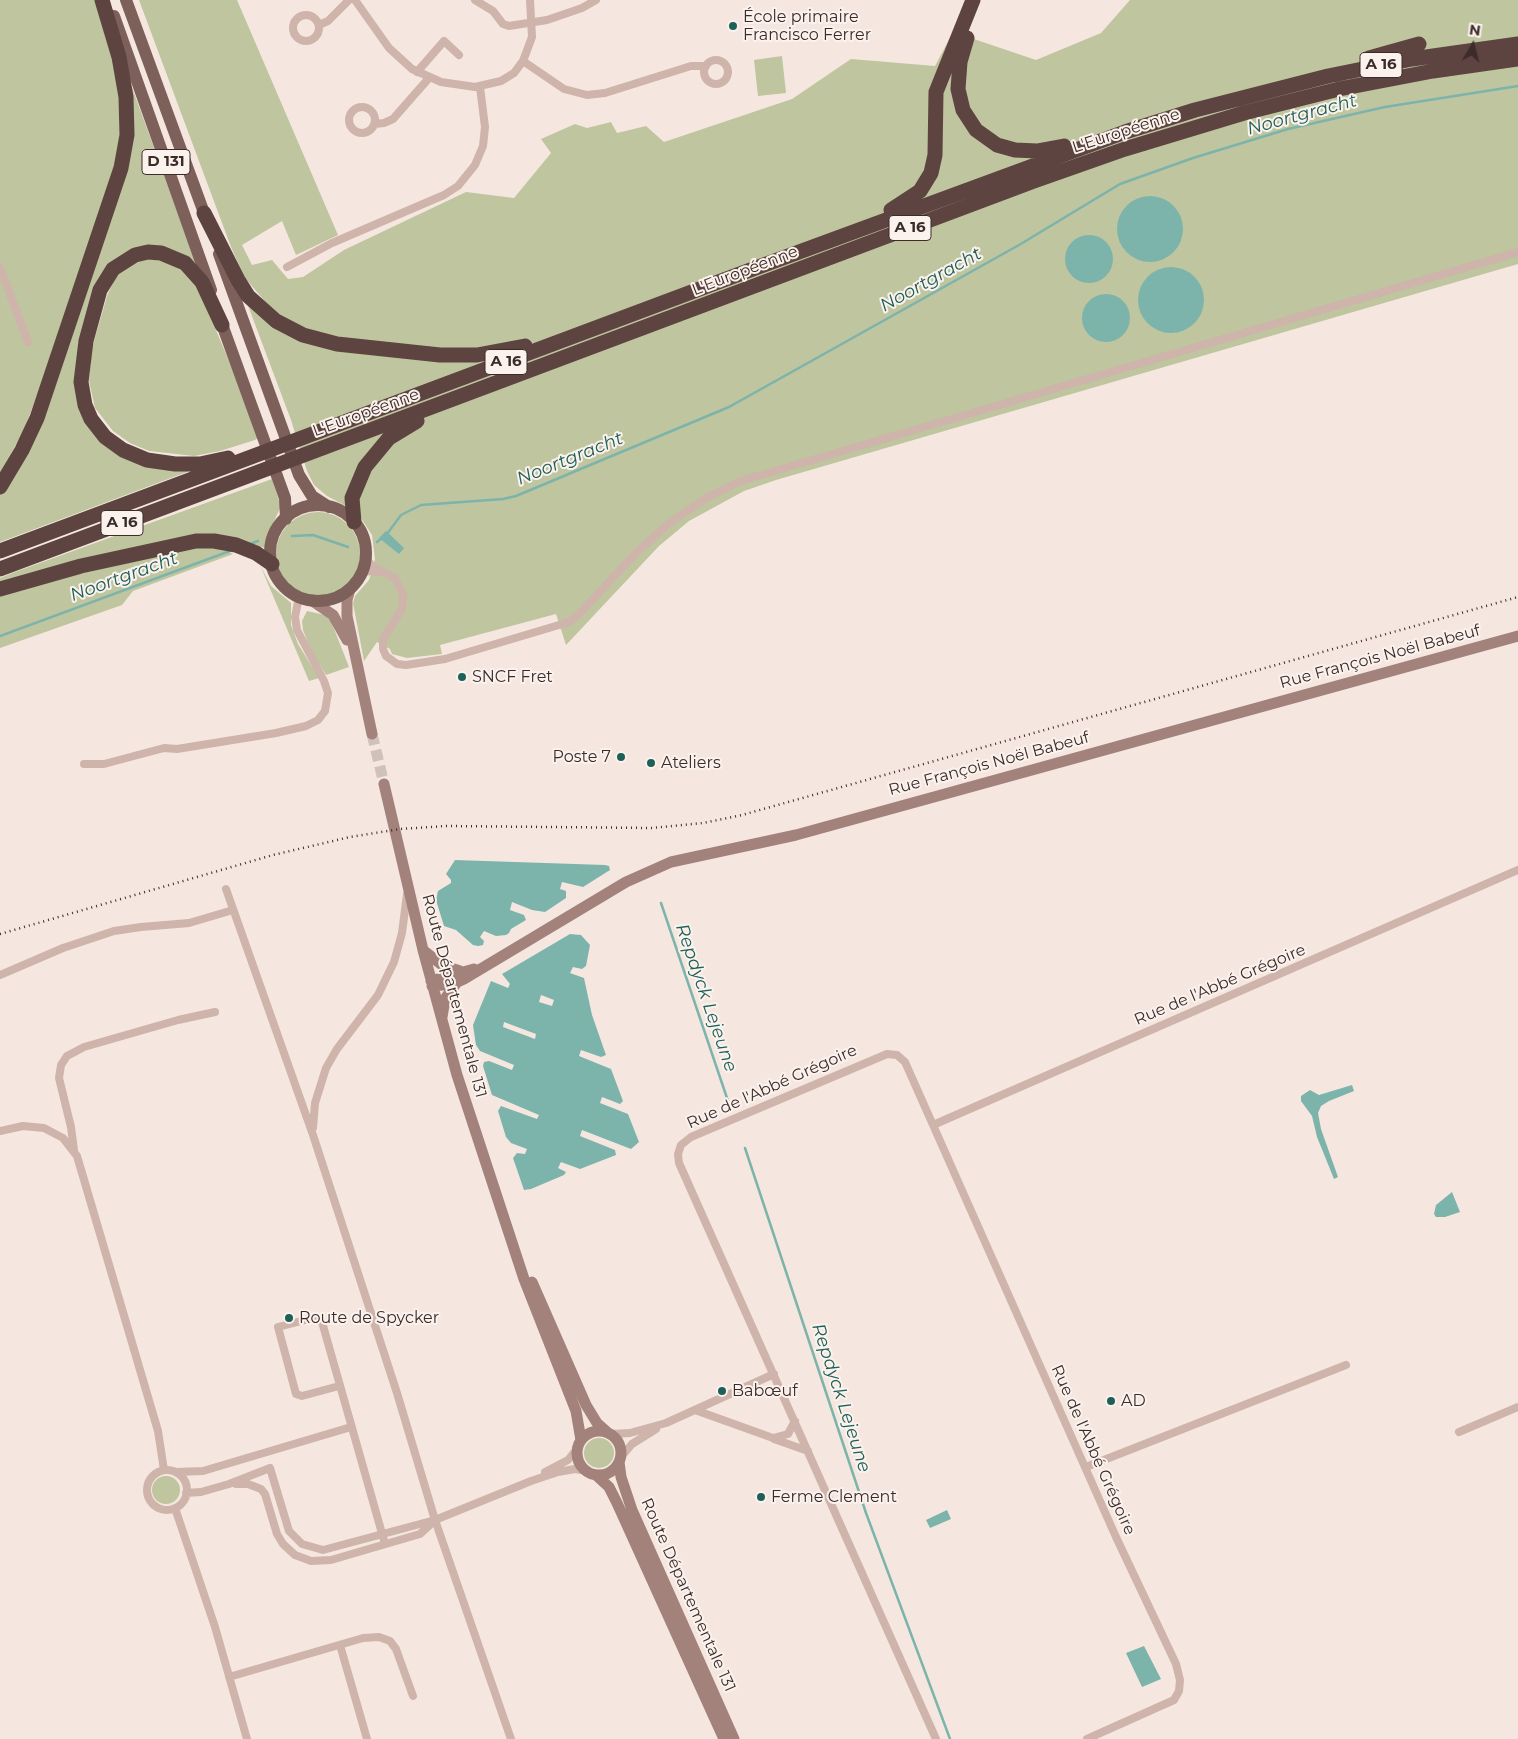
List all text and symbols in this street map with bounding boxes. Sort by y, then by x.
place label: École primaire Francisco Ferrer [743,7,871,45]
marker: École primaire Francisco Ferrer [727,20,739,32]
north arrow [1448,20,1498,70]
text: N [1468,20,1482,40]
road number: A 16 [1360,52,1402,78]
water label: Noortgracht [1245,90,1359,140]
street label: L'Européenne [1070,105,1182,157]
road number: D 131 [142,150,190,174]
road number: A 16 [889,216,931,240]
street label: L'Européenne [689,242,801,300]
water label: Noortgracht [876,243,986,317]
road number: A 16 [485,350,527,374]
street label: L'Européenne [310,385,422,441]
water label: Noortgracht [514,428,626,490]
road number: A 16 [101,510,143,536]
water label: Noortgracht [67,548,181,606]
street label: Rue François Noël Babeuf [1278,621,1482,693]
place label: SNCF Fret [472,667,553,687]
marker: SNCF Fret [456,671,468,683]
street label: Rue François Noël Babeuf [887,728,1091,800]
place label: Poste 7 [552,747,611,767]
marker: Poste 7 [615,751,627,763]
place label: Ateliers [661,753,721,773]
marker: Ateliers [645,757,657,769]
street label: Route Départementale 131 [418,892,490,1100]
water label: Repdyck Lejeune [671,921,741,1075]
street label: Rue de l'Abbé Grégoire [1131,940,1309,1030]
street label: Rue de l'Abbé Grégoire [684,1041,860,1133]
place label: Route de Spycker [299,1308,439,1328]
marker: Route de Spycker [283,1312,295,1324]
water label: Repdyck Lejeune [807,1321,875,1475]
street label: Rue de l'Abbé Grégoire [1047,1362,1139,1538]
place label: Babœuf [732,1381,798,1401]
marker: Babœuf [716,1385,728,1397]
place label: AD [1121,1391,1146,1411]
marker: AD [1105,1395,1117,1407]
place label: Ferme Clement [771,1487,897,1507]
marker: Ferme Clement [755,1491,767,1503]
street label: Route Départementale 131 [637,1495,739,1695]

